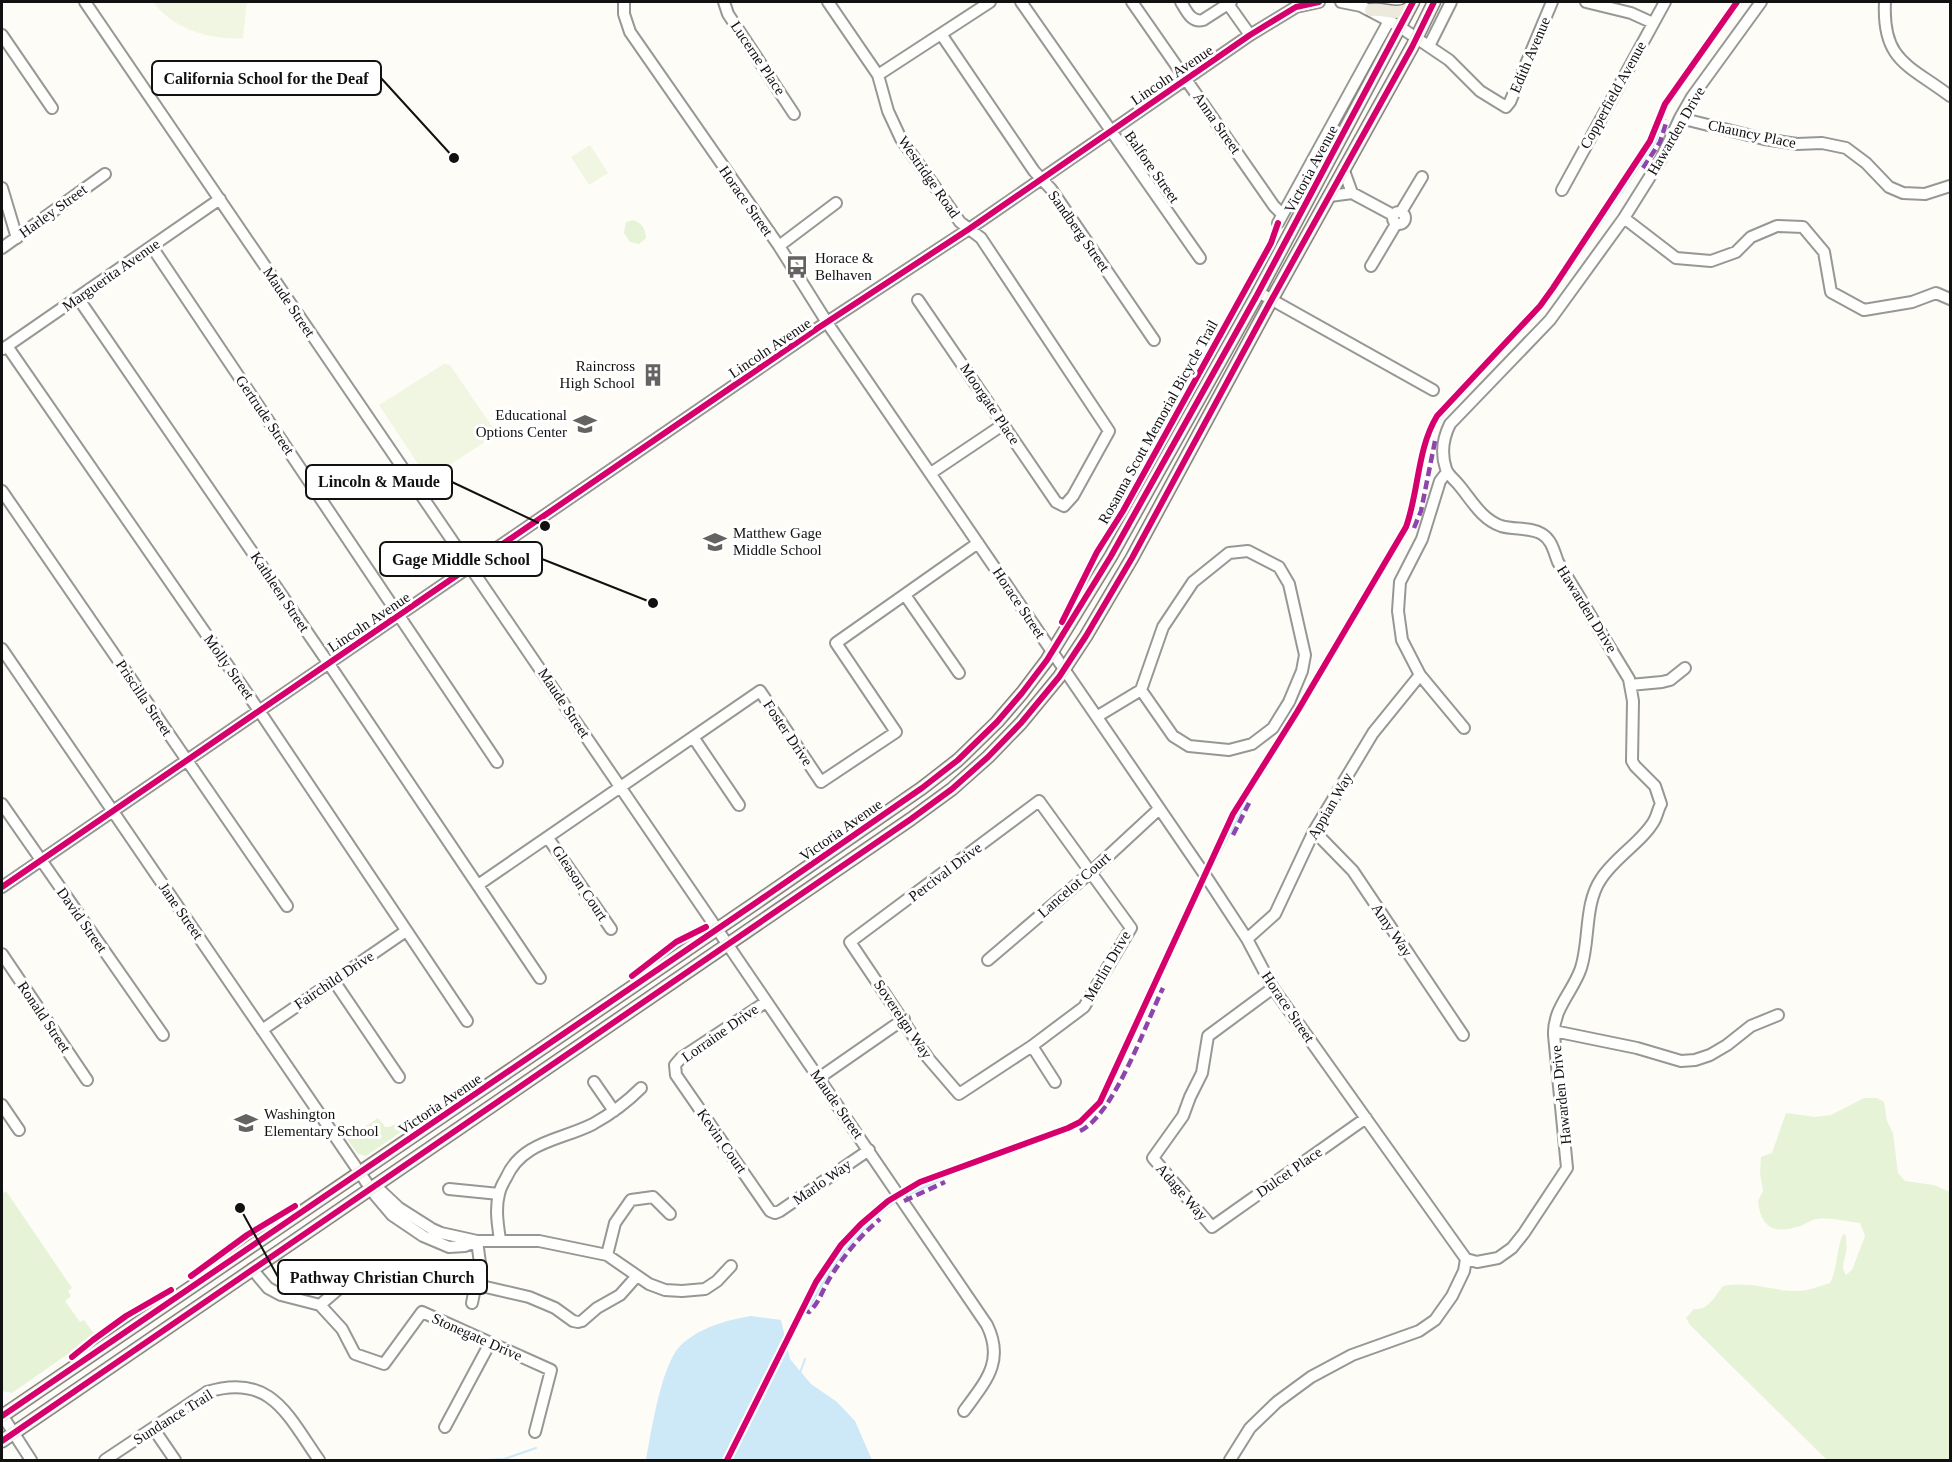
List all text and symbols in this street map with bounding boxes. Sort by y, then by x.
street label: Edith Avenue [1507,14,1553,95]
street label: Lucerne Place [727,18,789,98]
street label: Copperfield Avenue [1577,38,1649,151]
street label: Lincoln Avenue [1128,42,1216,108]
callout: California School for the Deaf [152,61,381,95]
text: California School for the Deaf [163,70,369,87]
street label: Hawarden Drive [1644,84,1708,178]
street label: Anna Street [1190,89,1244,157]
street label: Chauncy Place [1707,117,1798,151]
street label: Victoria Avenue [1281,122,1341,215]
street label: Balfore Street [1121,128,1183,207]
street label: Westridge Road [895,133,963,221]
street label: Horace Street [716,163,777,240]
street label: Harley Street [16,181,91,241]
street label: Sandberg Street [1045,187,1113,275]
street label: Marguerita Avenue [59,235,163,314]
place label: Horace & Belhaven [815,250,874,283]
bus stop icon: Horace & Belhaven [784,254,810,280]
street label: Maude Street [260,264,319,340]
street label: Lincoln Avenue [726,315,814,381]
street label: Rosanna Scott Memorial Bicycle Trail [1095,317,1221,527]
place label: Raincross High School [560,358,635,391]
street label: Moorgate Place [957,360,1023,448]
building icon: Raincross High School [640,362,666,388]
street label: Gertrude Street [233,372,298,458]
place label: Educational Options Center [476,407,567,440]
school or university icon: Educational Options Center [572,411,598,437]
callout: Lincoln & Maude [306,465,452,499]
text: Lincoln & Maude [318,473,440,490]
place label: Matthew Gage Middle School [733,525,822,558]
school or university icon: Matthew Gage Middle School [702,529,728,555]
callout: Gage Middle School [380,542,542,576]
street label: Kathleen Street [247,549,313,636]
text: Gage Middle School [392,551,530,569]
street label: Hawarden Drive [1554,563,1620,656]
street label: Horace Street [989,565,1049,642]
street label: Lincoln Avenue [325,589,413,655]
street label: Molly Street [201,632,258,703]
street label: Priscilla Street [113,657,176,740]
street label: Maude Street [535,665,594,741]
street label: Foster Drive [760,697,816,769]
street label: Appian Way [1304,769,1356,842]
street label: Victoria Avenue [797,796,885,864]
street label: Percival Drive [905,839,985,905]
street label: Gleason Court [549,842,611,924]
street label: Lancelot Court [1035,849,1114,921]
street label: Jane Street [156,880,207,943]
street label: David Street [54,885,111,956]
street label: Amy Way [1368,900,1416,960]
street label: Merlin Drive [1080,928,1134,1004]
street label: Fairchild Drive [291,947,377,1012]
street label: Horace Street [1258,969,1318,1046]
street label: Sovereign Way [871,977,935,1062]
street label: Ronald Street [14,979,74,1056]
street label: Lorraine Drive [679,1001,762,1065]
street label: Hawarden Drive [1548,1044,1574,1145]
street label: Maude Street [807,1066,867,1142]
street label: Victoria Avenue [395,1070,485,1138]
place label: Washington Elementary School [264,1106,379,1139]
street label: Kevin Court [694,1106,750,1177]
school or university icon: Washington Elementary School [233,1110,259,1136]
street label: Dulcet Place [1253,1143,1325,1200]
street label: Marlo Way [790,1156,855,1208]
street label: Adage Way [1153,1160,1211,1224]
callout: Pathway Christian Church [278,1260,487,1294]
text: Pathway Christian Church [290,1269,474,1287]
street label: Stonegate Drive [429,1310,525,1364]
street label: Sundance Trail [130,1386,216,1448]

